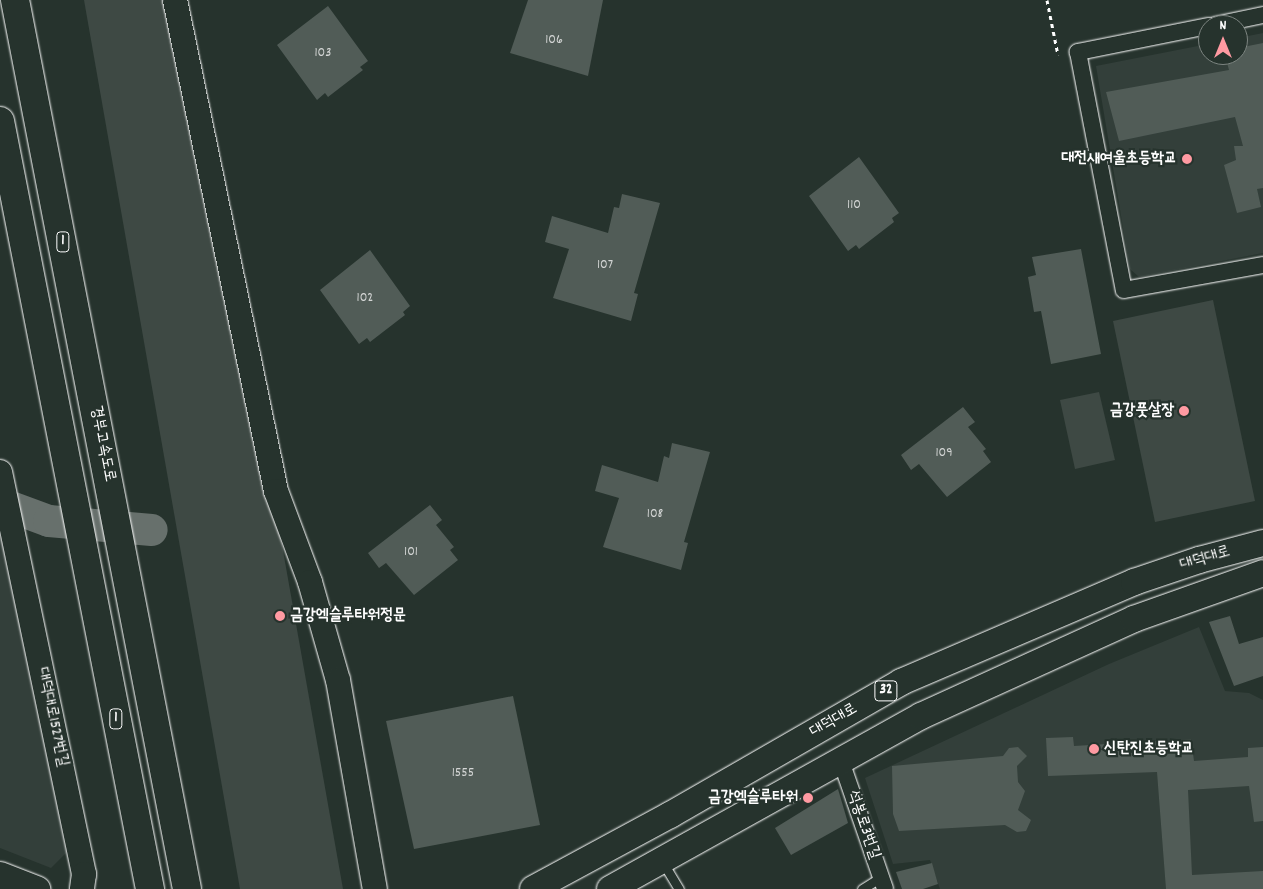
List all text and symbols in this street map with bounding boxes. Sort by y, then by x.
north arrow [1198,15,1248,65]
text: N [1220,16,1226,36]
house number: 106 [545,32,563,48]
house number: 103 [315,45,331,61]
place label: 대전새여울초등학교 [1061,149,1177,169]
marker: 대전새여울초등학교 [1181,153,1193,165]
house number: 110 [847,197,861,213]
road number: 1 [56,230,70,254]
house number: 107 [597,257,613,273]
house number: 102 [357,290,373,306]
place label: 금강풋살장 [1110,401,1174,421]
street label: 경부고속도로 [85,404,119,484]
marker: 금강풋살장 [1178,405,1190,417]
house number: 109 [935,445,953,461]
house number: 108 [647,506,663,522]
street label: 대덕대로 [1178,543,1232,575]
house number: 101 [404,544,418,560]
place label: 금강엑슬루타워정문 [290,606,406,626]
marker: 금강엑슬루타워정문 [274,610,286,622]
street label: 대덕대로1527번길 [32,665,72,769]
road number: 32 [874,678,898,704]
street label: 대덕대로 [807,700,861,742]
road number: 1 [108,706,124,732]
place label: 신탄진초등학교 [1104,739,1194,759]
marker: 신탄진초등학교 [1088,743,1100,755]
house number: 1555 [452,765,474,781]
place label: 금강엑슬루타워 [708,788,798,808]
street label: 석봉로3번길 [842,788,884,862]
marker: 금강엑슬루타워 [802,792,814,804]

